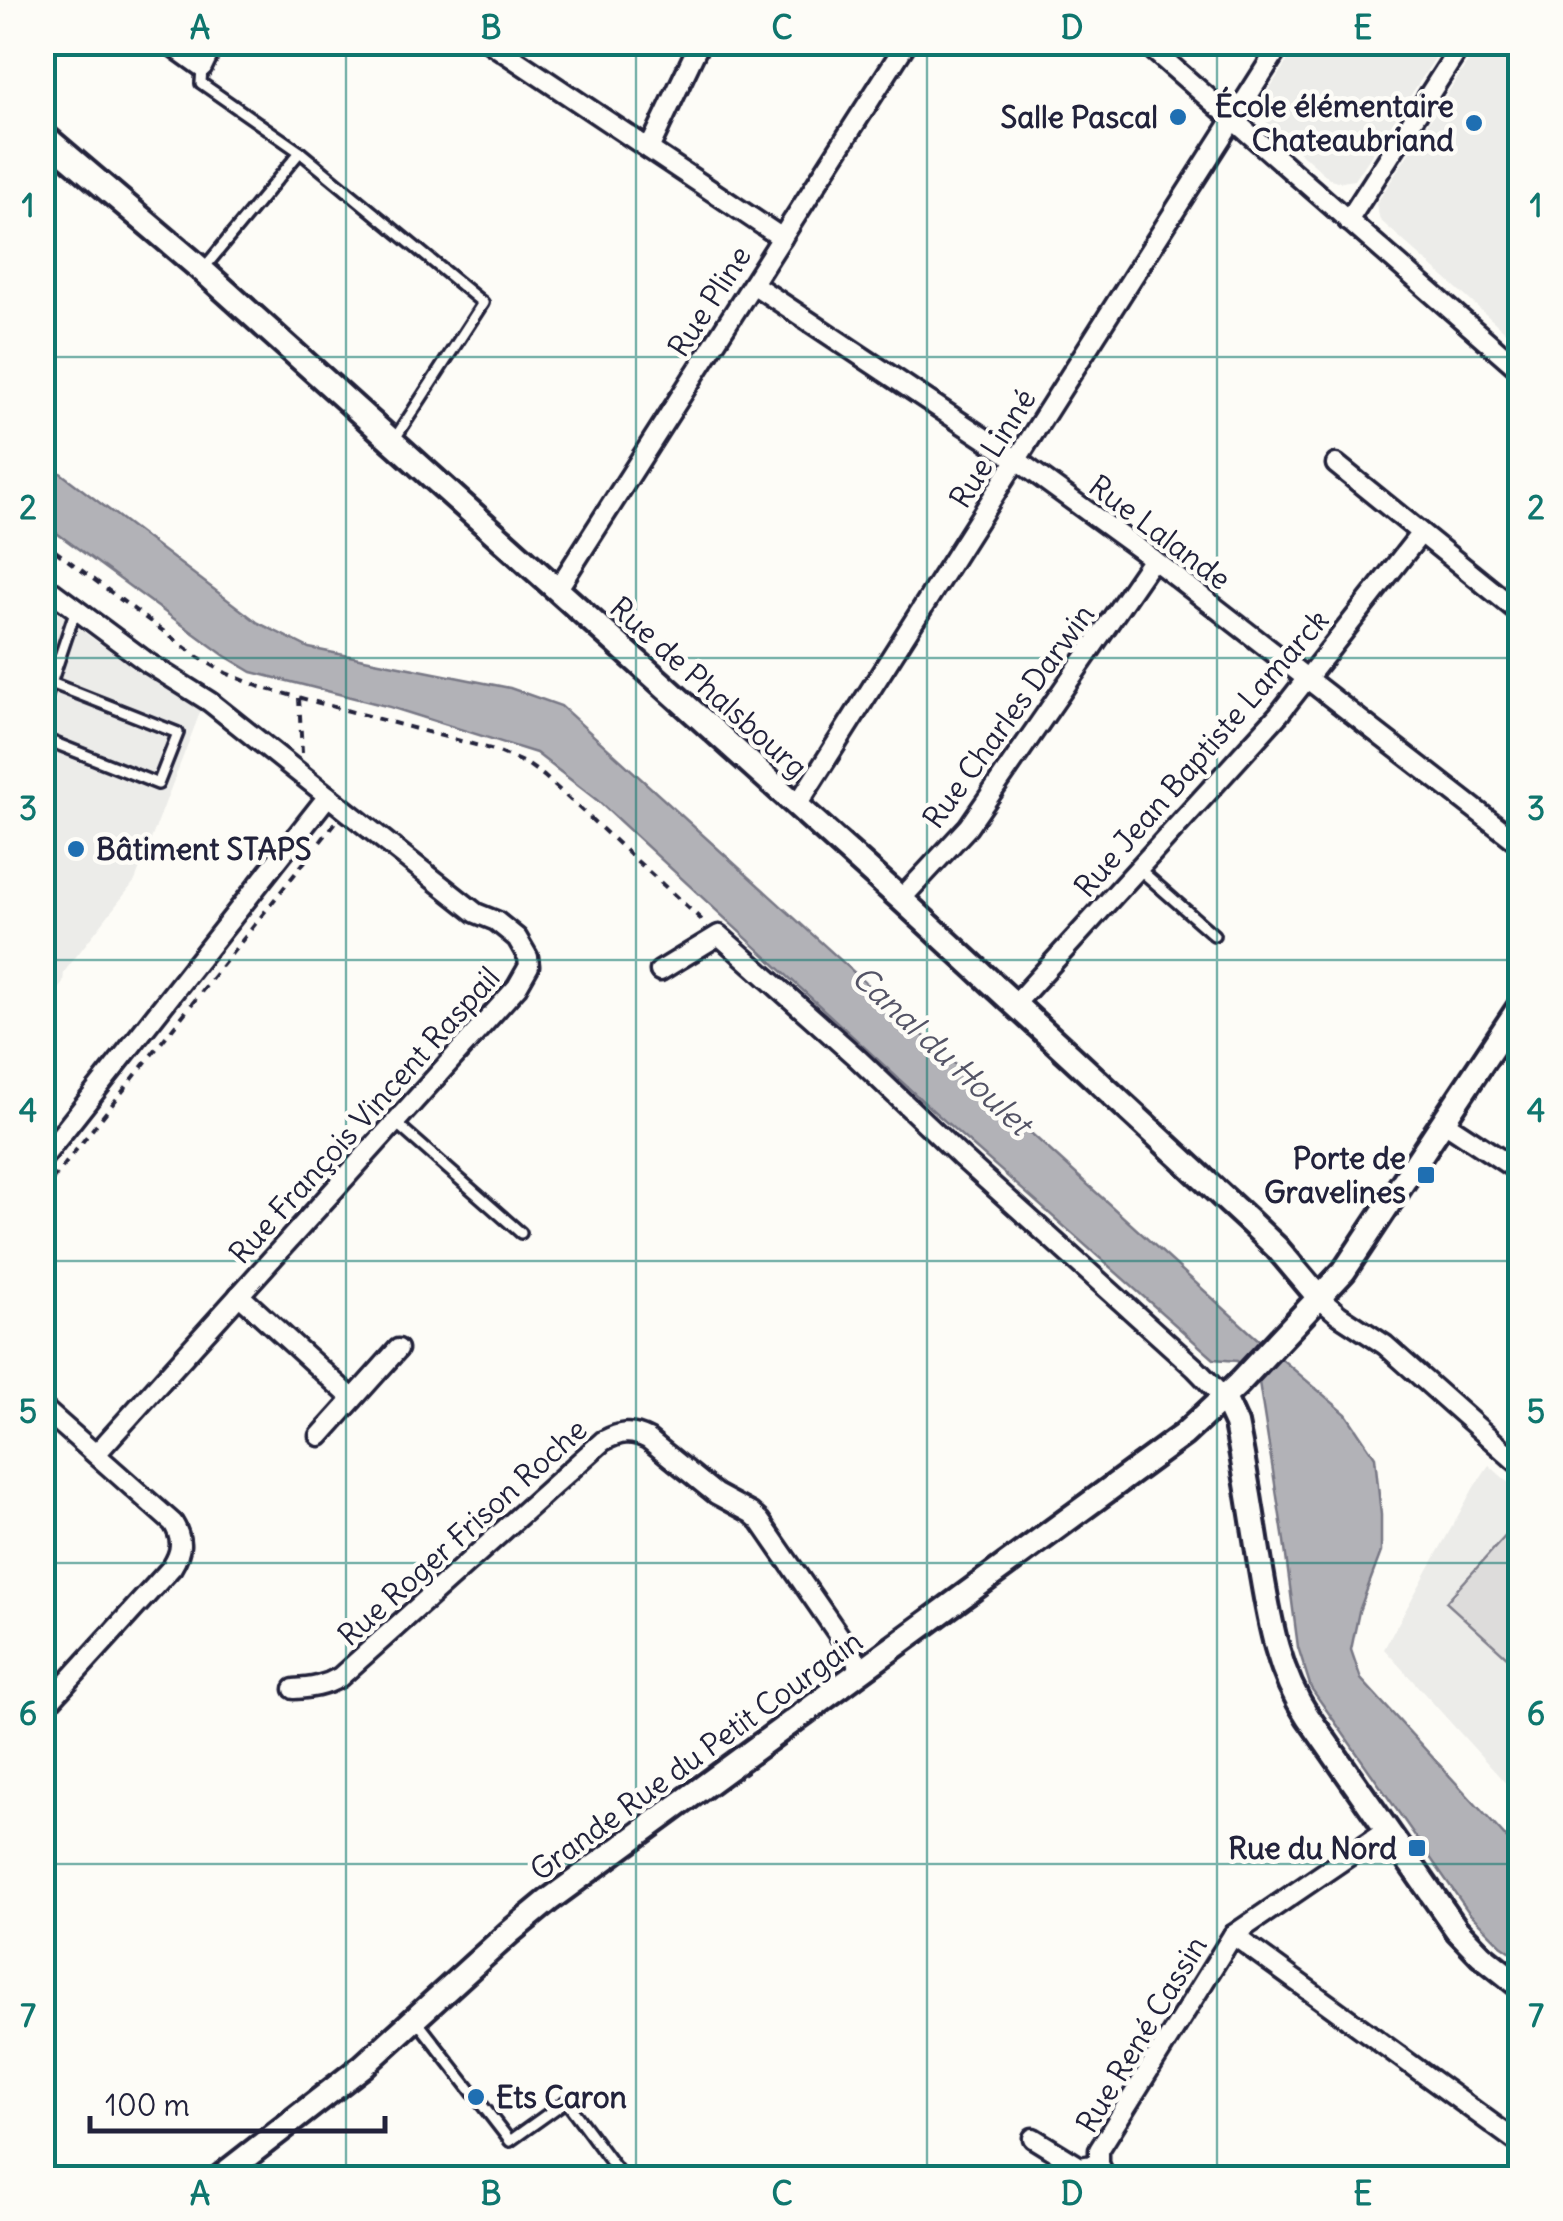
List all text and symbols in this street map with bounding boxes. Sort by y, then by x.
text: A [190,7,210,48]
text: B [481,7,501,48]
text: C [771,7,793,48]
text: D [1061,7,1083,48]
text: E [1354,7,1372,48]
place label: École élémentaire Chateaubriand [1215,86,1454,159]
place label: Salle Pascal [1000,98,1158,136]
marker: Salle Pascal [1167,106,1189,128]
marker: École élémentaire Chateaubriand [1463,112,1485,134]
text: 1 [22,185,34,226]
text: 1 [1530,185,1542,226]
street label: Rue Pline [659,238,759,364]
street label: Rue Linné [941,381,1043,515]
street label: Rue Lalande [1082,466,1238,598]
text: 2 [19,487,37,528]
text: 2 [1527,487,1545,528]
street label: Rue de Phalsbourg [602,588,816,786]
street label: Rue Charles Darwin [914,596,1102,836]
street label: Rue Jean Baptiste Lamarck [1066,601,1336,905]
text: 3 [19,788,37,829]
text: 3 [1527,788,1545,829]
place label: Bâtiment STAPS [96,830,312,868]
marker: Bâtiment STAPS [65,838,87,860]
water label: Canal du Houlet [844,956,1043,1147]
street label: Rue François Vincent Raspail [221,959,507,1271]
text: 4 [19,1090,37,1131]
text: 4 [1527,1090,1545,1131]
place label: Porte de Gravelines [1264,1139,1406,1211]
marker: Porte de Gravelines [1415,1164,1437,1186]
text: 5 [19,1391,37,1432]
text: 5 [1527,1391,1545,1432]
street label: Rue Roger Frison Roche [330,1410,594,1654]
street label: Grande Rue du Petit Courgain [522,1622,870,1888]
text: 6 [19,1693,37,1734]
text: 6 [1527,1693,1545,1734]
place label: Rue du Nord [1228,1829,1397,1867]
marker: Rue du Nord [1406,1837,1428,1859]
street label: Rue René Cassin [1067,1929,1215,2139]
text: 7 [20,1995,36,2036]
text: 7 [1528,1995,1544,2036]
scale bar [90,2071,385,2133]
place label: Ets Caron [496,2078,627,2116]
text: 100 m [105,2086,190,2124]
marker: Ets Caron [465,2086,487,2108]
text: A [190,2173,210,2214]
text: B [481,2173,501,2214]
text: C [771,2173,793,2214]
text: D [1061,2173,1083,2214]
text: E [1354,2173,1372,2214]

